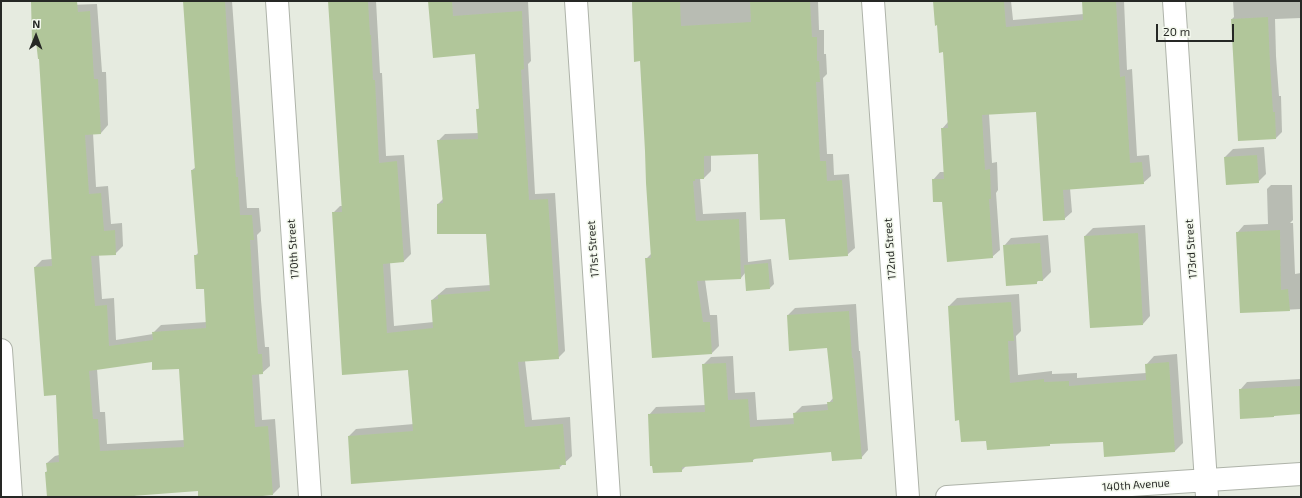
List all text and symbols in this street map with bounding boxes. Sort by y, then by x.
north arrow [16,16,56,56]
scale bar [1158,16,1236,42]
text: N [32,17,40,30]
text: 20 m [1163,24,1190,38]
street label: 170th Street [284,218,302,280]
street label: 172nd Street [881,218,899,280]
street label: 173rd Street [1182,219,1200,279]
street label: 171st Street [584,220,602,278]
street label: 140th Avenue [1102,476,1170,494]

